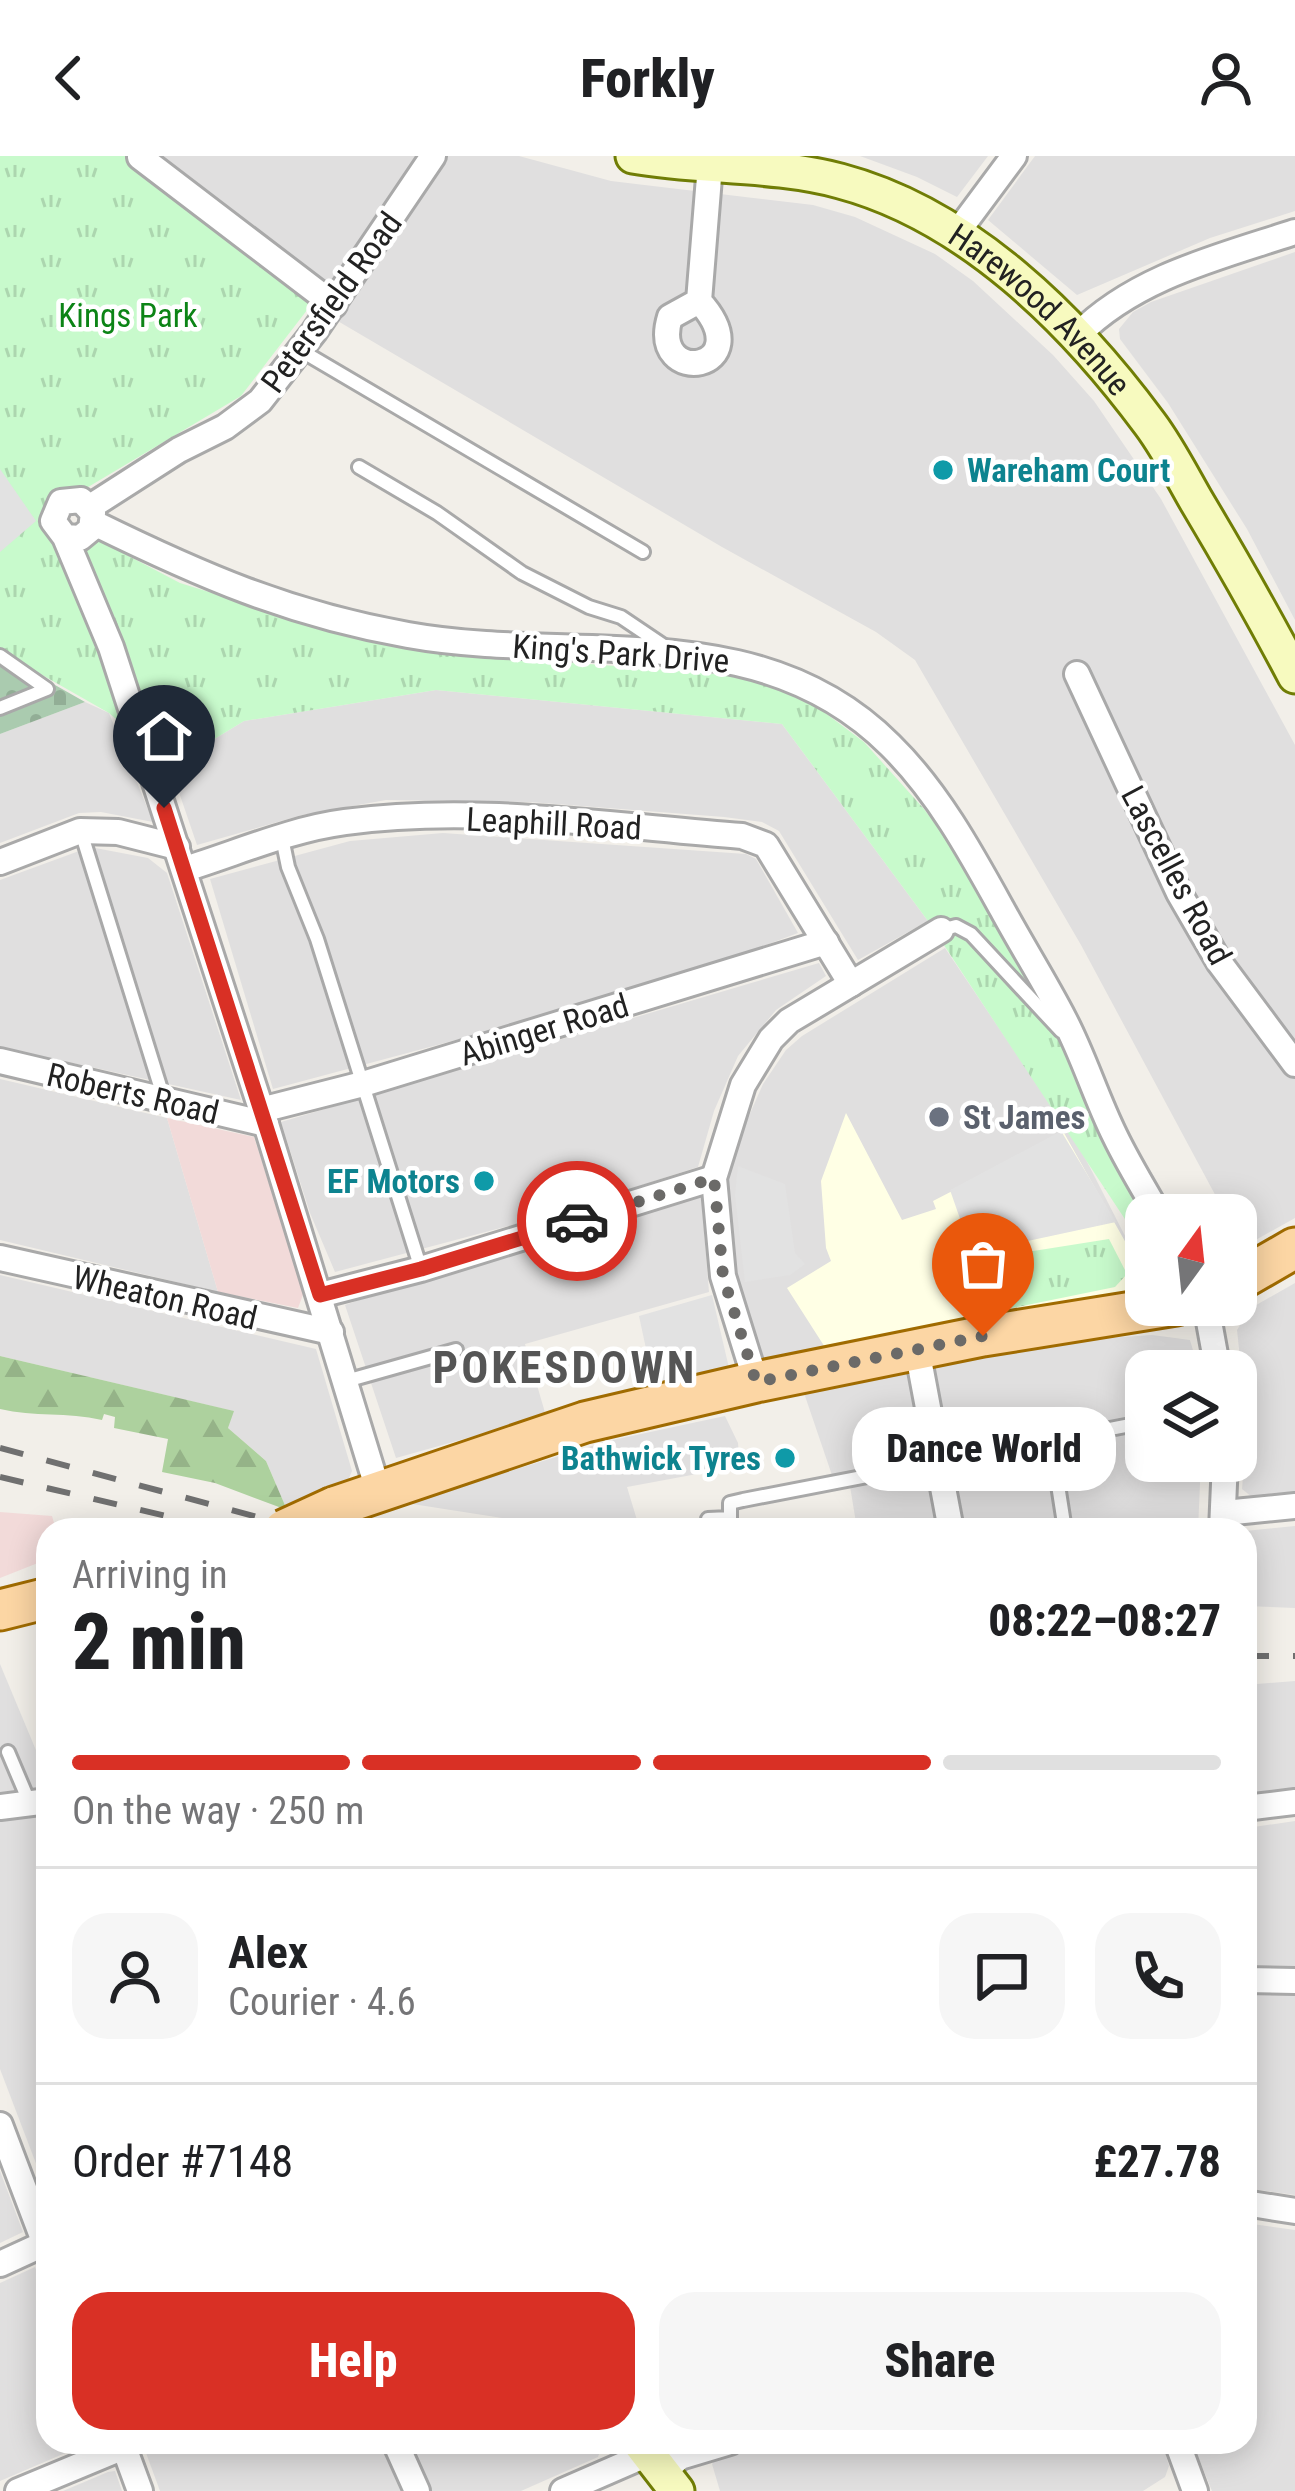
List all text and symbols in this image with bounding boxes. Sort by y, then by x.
icon: back [36,45,102,111]
icon: person [1193,45,1259,111]
text: Forkly [580,47,715,110]
street label: Petersfield Road [253,205,410,400]
street label: Harewood Avenue [942,215,1139,403]
park label: Kings Park [58,296,198,335]
place label: Wareham Court [967,451,1170,490]
marker: Wareham Court [930,457,956,483]
street label: King's Park Drive [511,626,731,681]
pin [113,685,215,808]
icon: home [131,703,197,769]
street label: Lascelles Road [1113,779,1240,971]
street label: Leaphill Road [465,799,643,848]
street label: Abinger Road [455,985,633,1074]
street label: Roberts Road [43,1055,223,1132]
place label: St James [963,1098,1086,1137]
marker: St James [926,1104,952,1130]
courier [517,1161,637,1281]
place label: EF Motors [327,1162,460,1201]
marker: EF Motors [471,1168,497,1194]
icon: car [544,1188,610,1254]
north arrow [1125,1194,1257,1326]
map controls [1125,1194,1257,1482]
pin [932,1213,1034,1336]
icon: bag [950,1231,1016,1297]
street label: Wheaton Road [69,1257,261,1338]
district label: POKESDOWN [433,1341,697,1394]
button: layers [1125,1350,1257,1482]
callout: Dance World [851,1408,1115,1492]
text: Dance World [886,1426,1082,1472]
place label: Bathwick Tyres [561,1439,761,1478]
marker: Bathwick Tyres [772,1445,798,1471]
text: Arriving in [72,1552,228,1598]
text: 08:22–08:27 [988,1594,1221,1647]
text: 2 min [72,1597,246,1688]
text: On the way · 250 m [72,1788,364,1834]
button: person [72,1913,198,2039]
button: chat [939,1913,1065,2039]
button: phone [1095,1913,1221,2039]
text: Alex [228,1926,308,1979]
text: Courier · 4.6 [228,1979,416,2025]
text: Order #7148 [72,2135,293,2188]
text: £27.78 [1093,2135,1221,2188]
button: Help [72,2292,635,2430]
button: Share [659,2292,1221,2430]

